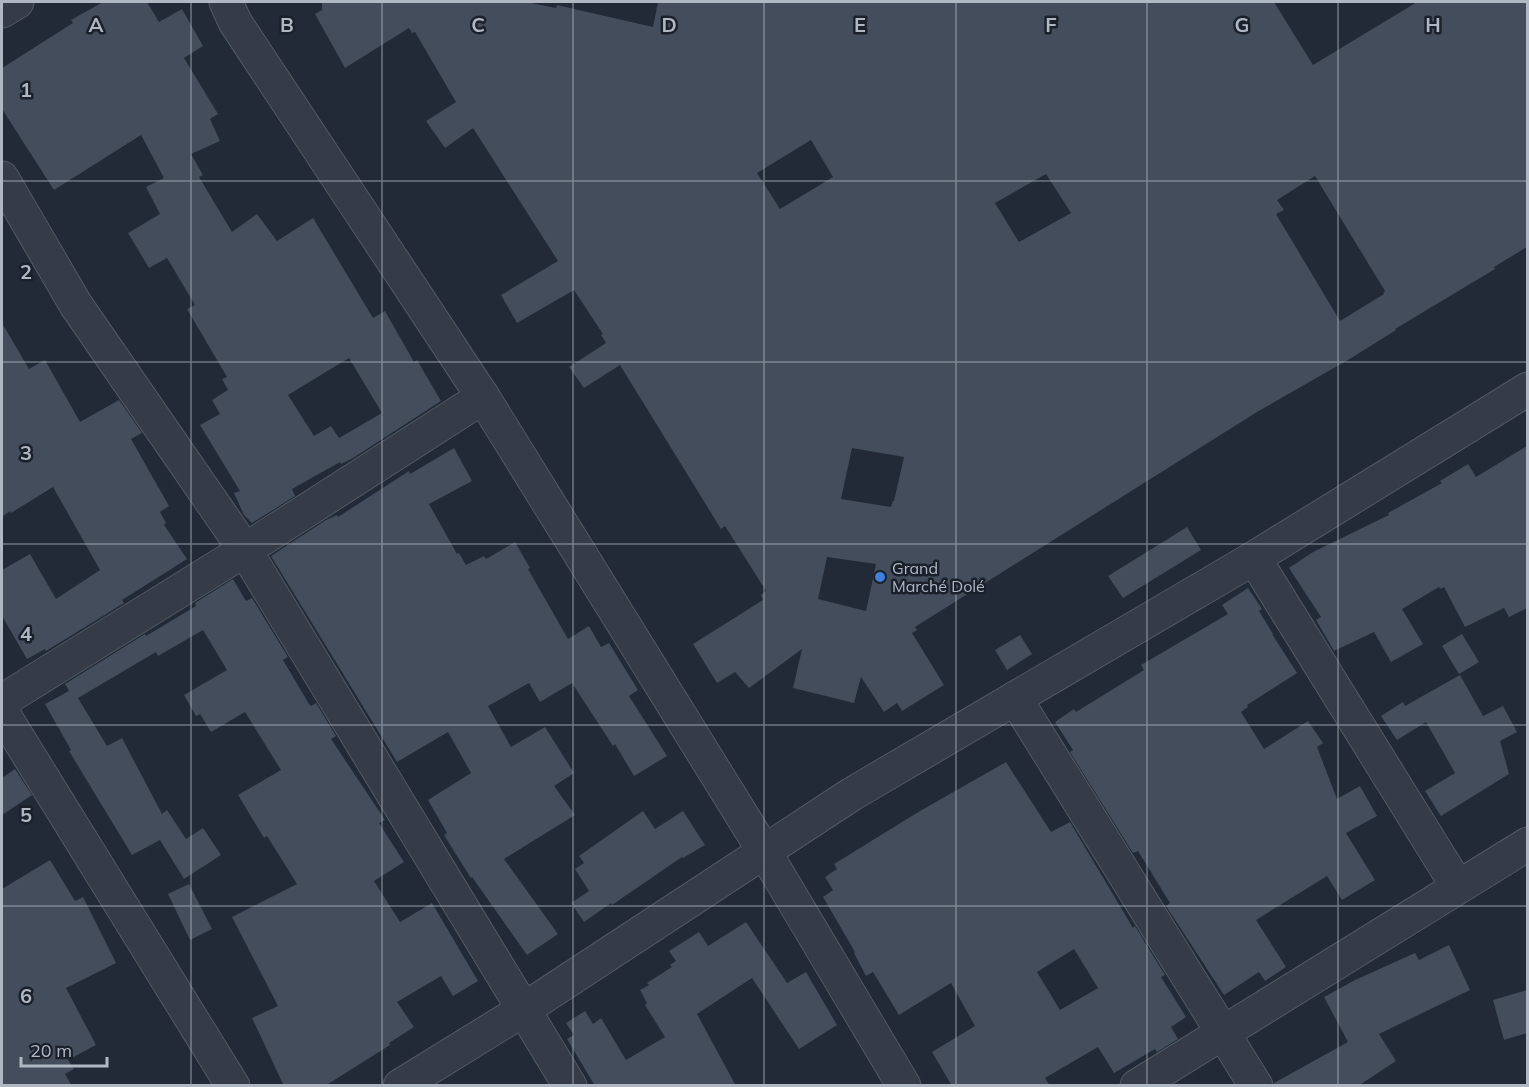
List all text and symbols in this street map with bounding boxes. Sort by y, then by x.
text: A [89,12,104,37]
text: B [280,12,294,37]
text: C [471,12,485,37]
text: D [661,12,677,37]
text: E [854,12,866,37]
text: F [1045,12,1057,37]
text: G [1235,12,1249,37]
text: H [1425,12,1441,37]
text: 1 [20,77,32,102]
text: 2 [20,259,32,284]
text: 3 [20,440,32,465]
place label: Grand Marché Dolé [892,558,985,596]
marker: Grand Marché Dolé [873,570,887,584]
text: 4 [20,621,32,646]
text: 5 [20,802,32,827]
text: 6 [20,983,32,1008]
scale bar [21,1030,106,1068]
text: 20 m [30,1039,72,1062]

